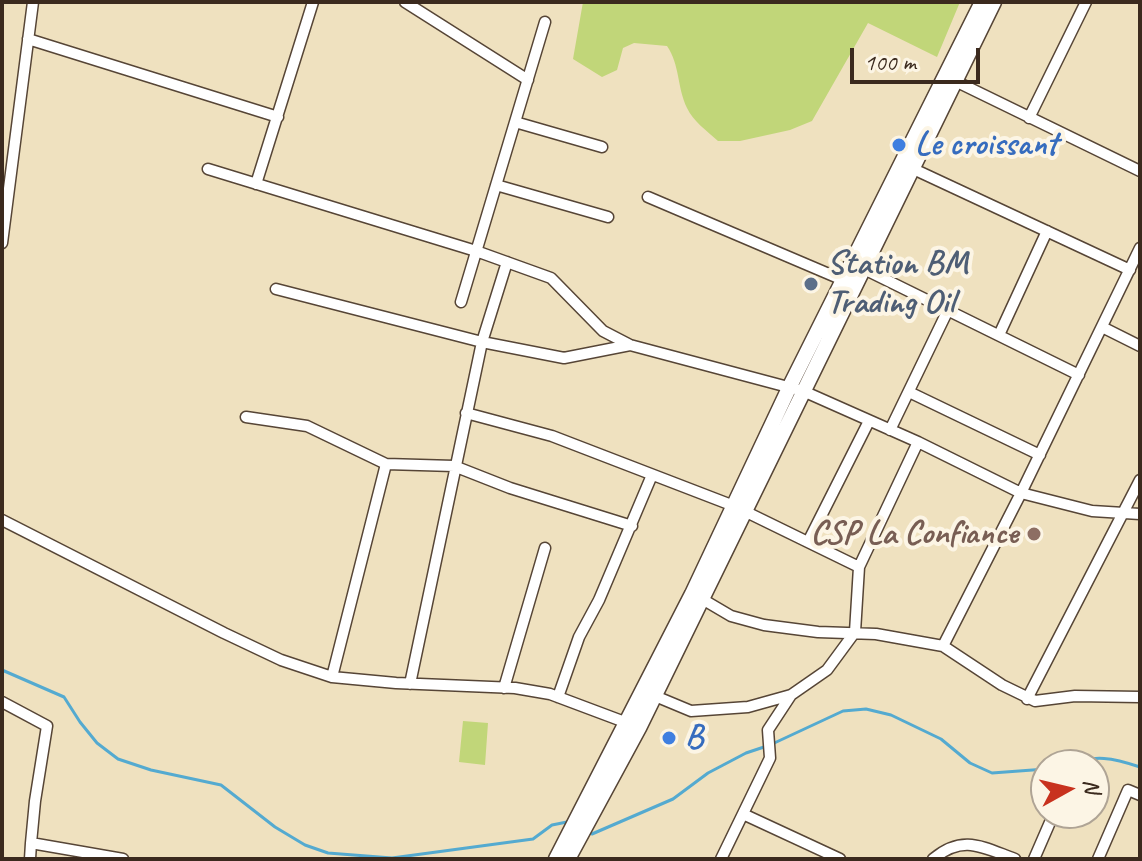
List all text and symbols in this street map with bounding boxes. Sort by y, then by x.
scale bar [854,32,984,82]
text: 100 m [864,47,916,77]
place label: Le croissant [915,125,1058,165]
marker: Le croissant [890,136,908,154]
place label: Station BM Trading Oil [827,244,968,324]
marker: Station BM Trading Oil [802,275,820,293]
place label: CSP La Confiance [811,514,1018,554]
marker: CSP La Confiance [1025,525,1043,543]
place label: B [685,718,703,758]
marker: B [660,729,678,747]
north arrow [1030,749,1110,829]
text: N [1077,777,1107,795]

